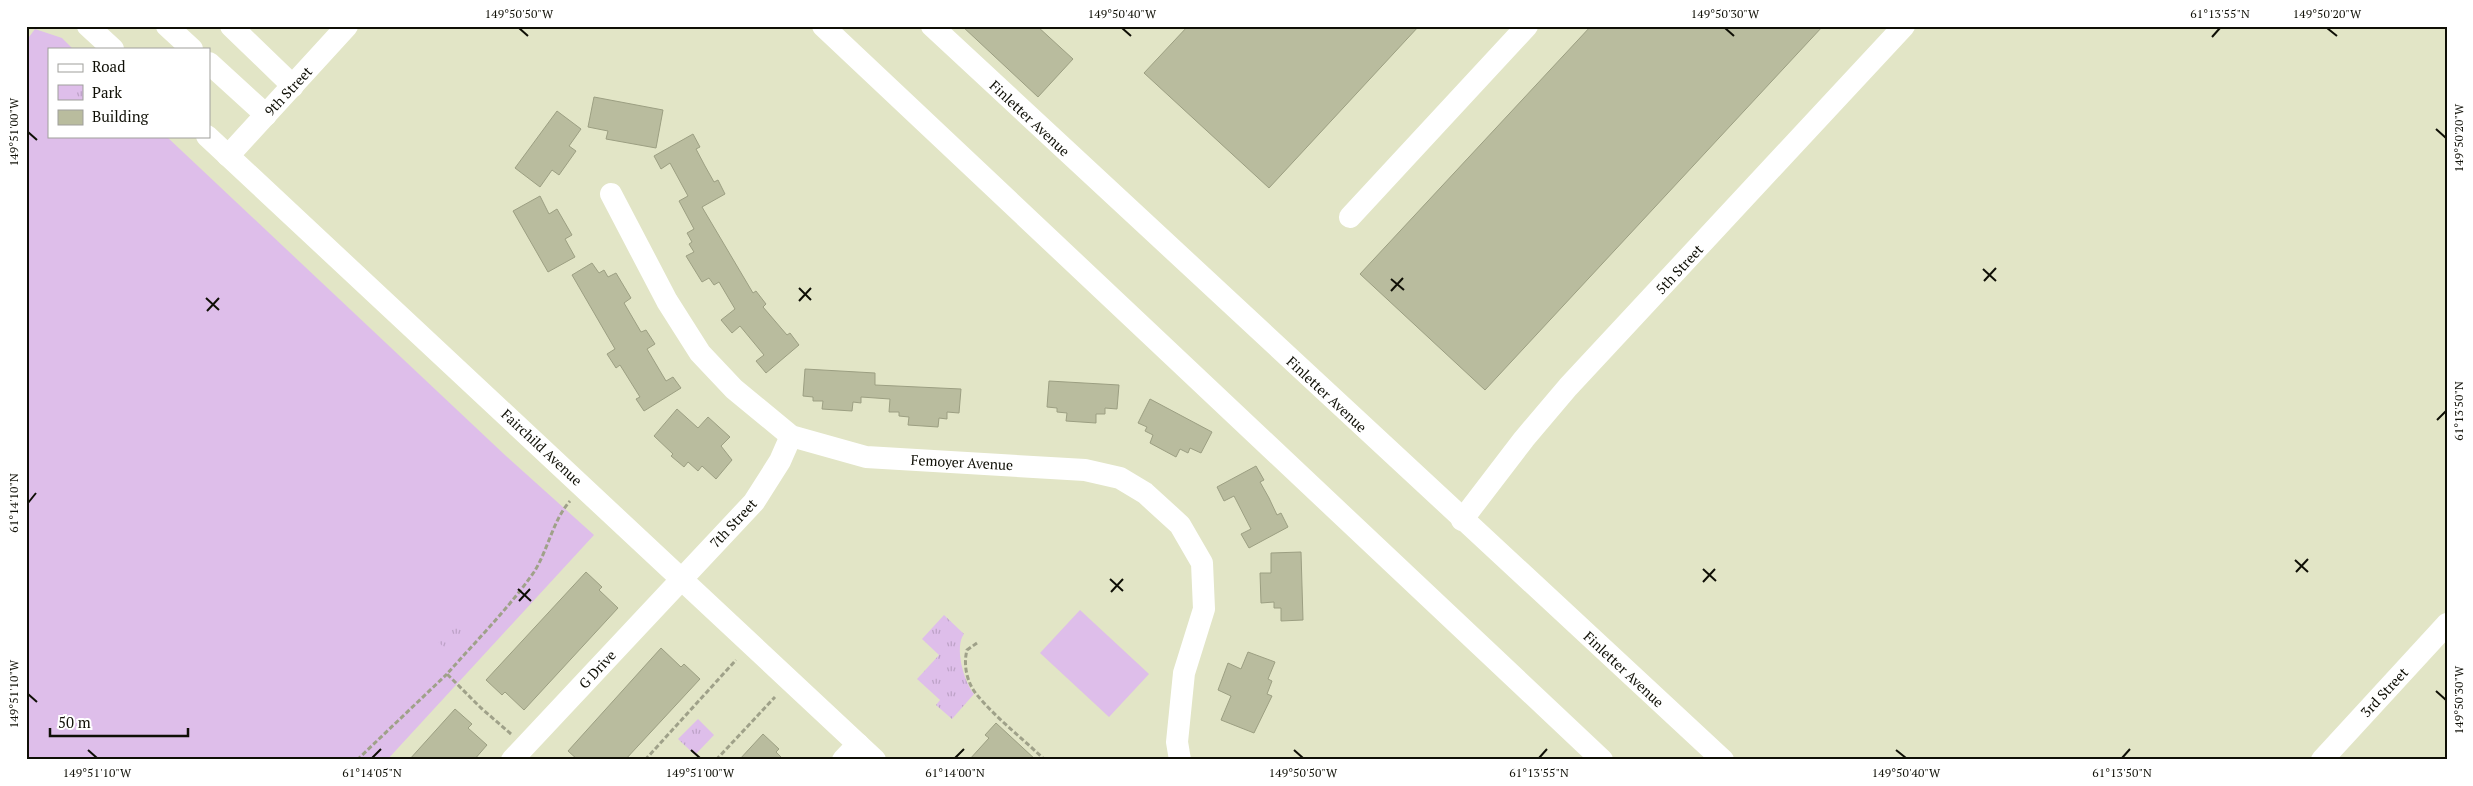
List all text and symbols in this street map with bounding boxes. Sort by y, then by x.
text: 149°50'50"W [485,6,554,21]
text: 149°50'40"W [1088,6,1157,21]
text: 149°50'30"W [1691,6,1760,21]
text: 61°13'55"N [2190,6,2250,21]
text: 149°50'20"W [2293,6,2362,21]
legend [48,48,210,138]
text: Road [92,56,125,76]
street label: 9th Street [260,61,317,120]
street label: Finletter Avenue [986,76,1074,160]
text: Park [92,82,122,102]
text: 149°51'00"W [6,97,21,166]
text: 149°50'20"W [2451,103,2466,172]
text: Building [92,106,150,126]
street label: 5th Street [1651,239,1708,298]
street label: Finletter Avenue [1283,352,1371,436]
text: 61°13'50"N [2451,381,2466,441]
street label: Fairchild Avenue [497,405,587,489]
street label: Femoyer Avenue [910,450,1014,474]
text: 61°14'10"N [6,473,21,533]
street label: 7th Street [705,494,761,552]
street label: Finletter Avenue [1580,627,1668,711]
street label: G Drive [574,646,620,692]
text: 149°51'10"W [6,659,21,728]
street label: 3rd Street [2356,662,2412,721]
text: 149°50'30"W [2451,665,2466,734]
scale bar [50,706,188,738]
text: 50 m [58,712,91,732]
text: 149°51'10"W [63,765,132,780]
text: 61°14'05"N [342,765,402,780]
text: 149°51'00"W [666,765,735,780]
text: 61°14'00"N [925,765,985,780]
text: 149°50'50"W [1269,765,1338,780]
text: 61°13'55"N [1509,765,1569,780]
text: 149°50'40"W [1872,765,1941,780]
text: 61°13'50"N [2092,765,2152,780]

